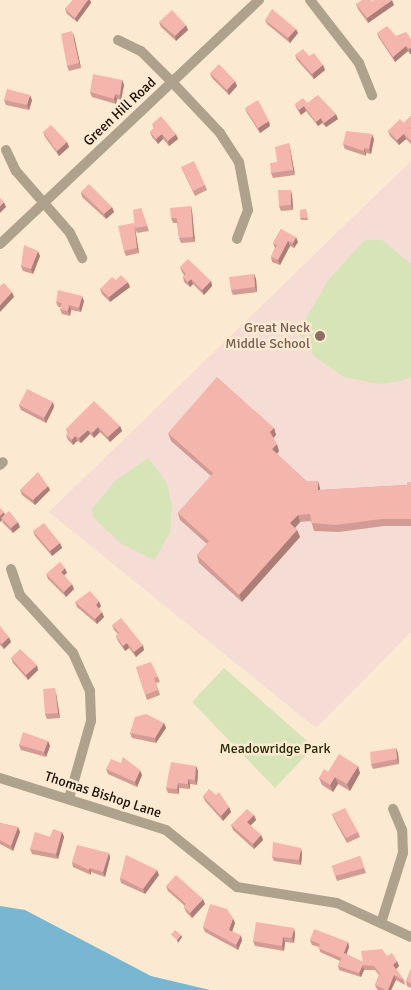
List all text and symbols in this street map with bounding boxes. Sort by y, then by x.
street label: Green Hill Road [80,74,160,150]
place label: Great Neck Middle School [225,320,310,352]
marker: Great Neck Middle School [314,330,326,342]
park label: Meadowridge Park [219,741,331,757]
street label: Thomas Bishop Lane [42,768,164,822]

